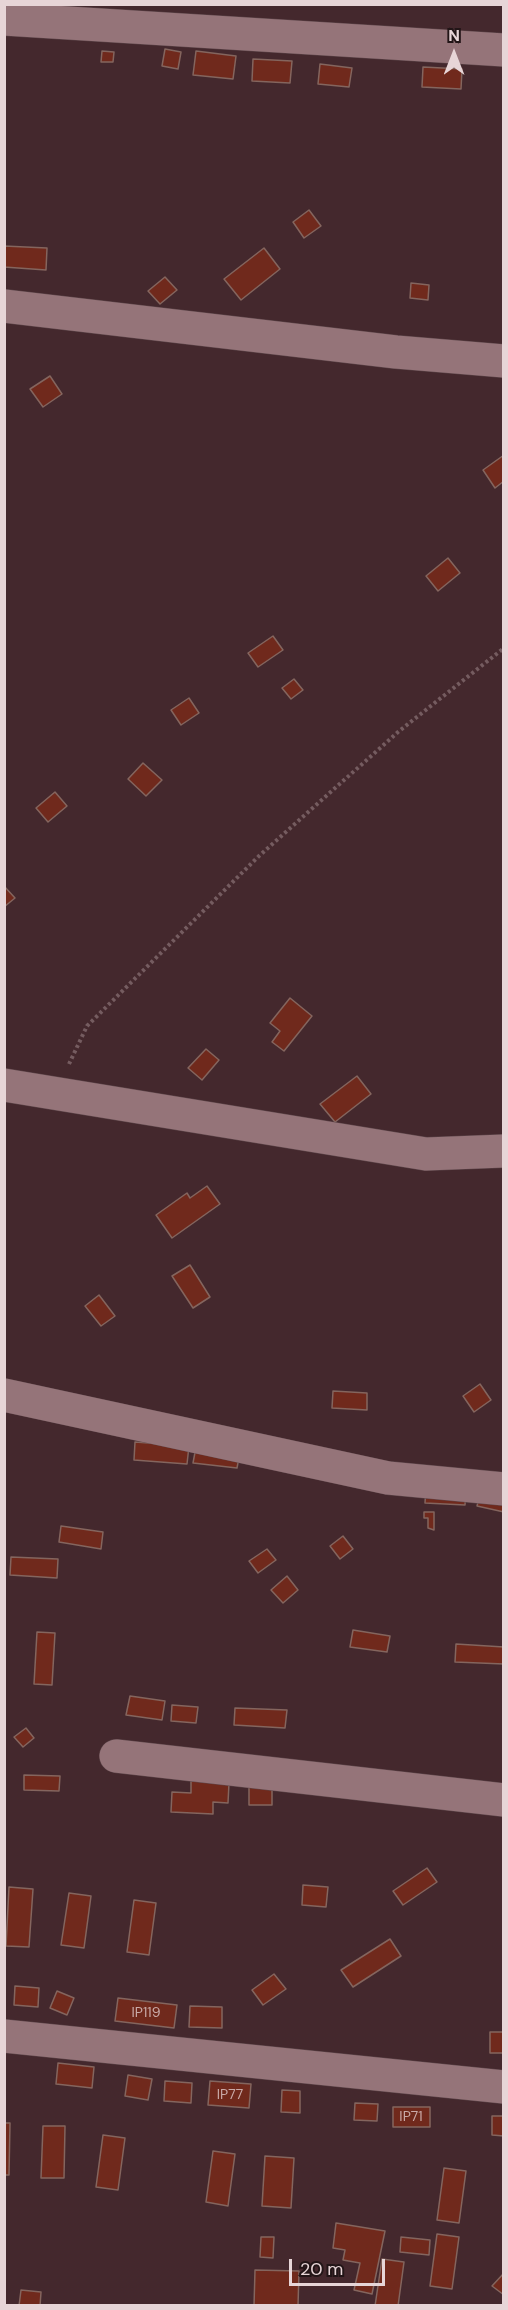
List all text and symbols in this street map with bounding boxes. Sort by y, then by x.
north arrow [424,24,484,84]
text: N [448,25,460,46]
house number: IP119 [132,2005,160,2021]
house number: IP77 [217,2087,243,2103]
house number: IP71 [399,2109,423,2125]
scale bar [292,2247,388,2285]
text: 20 m [300,2257,343,2281]

